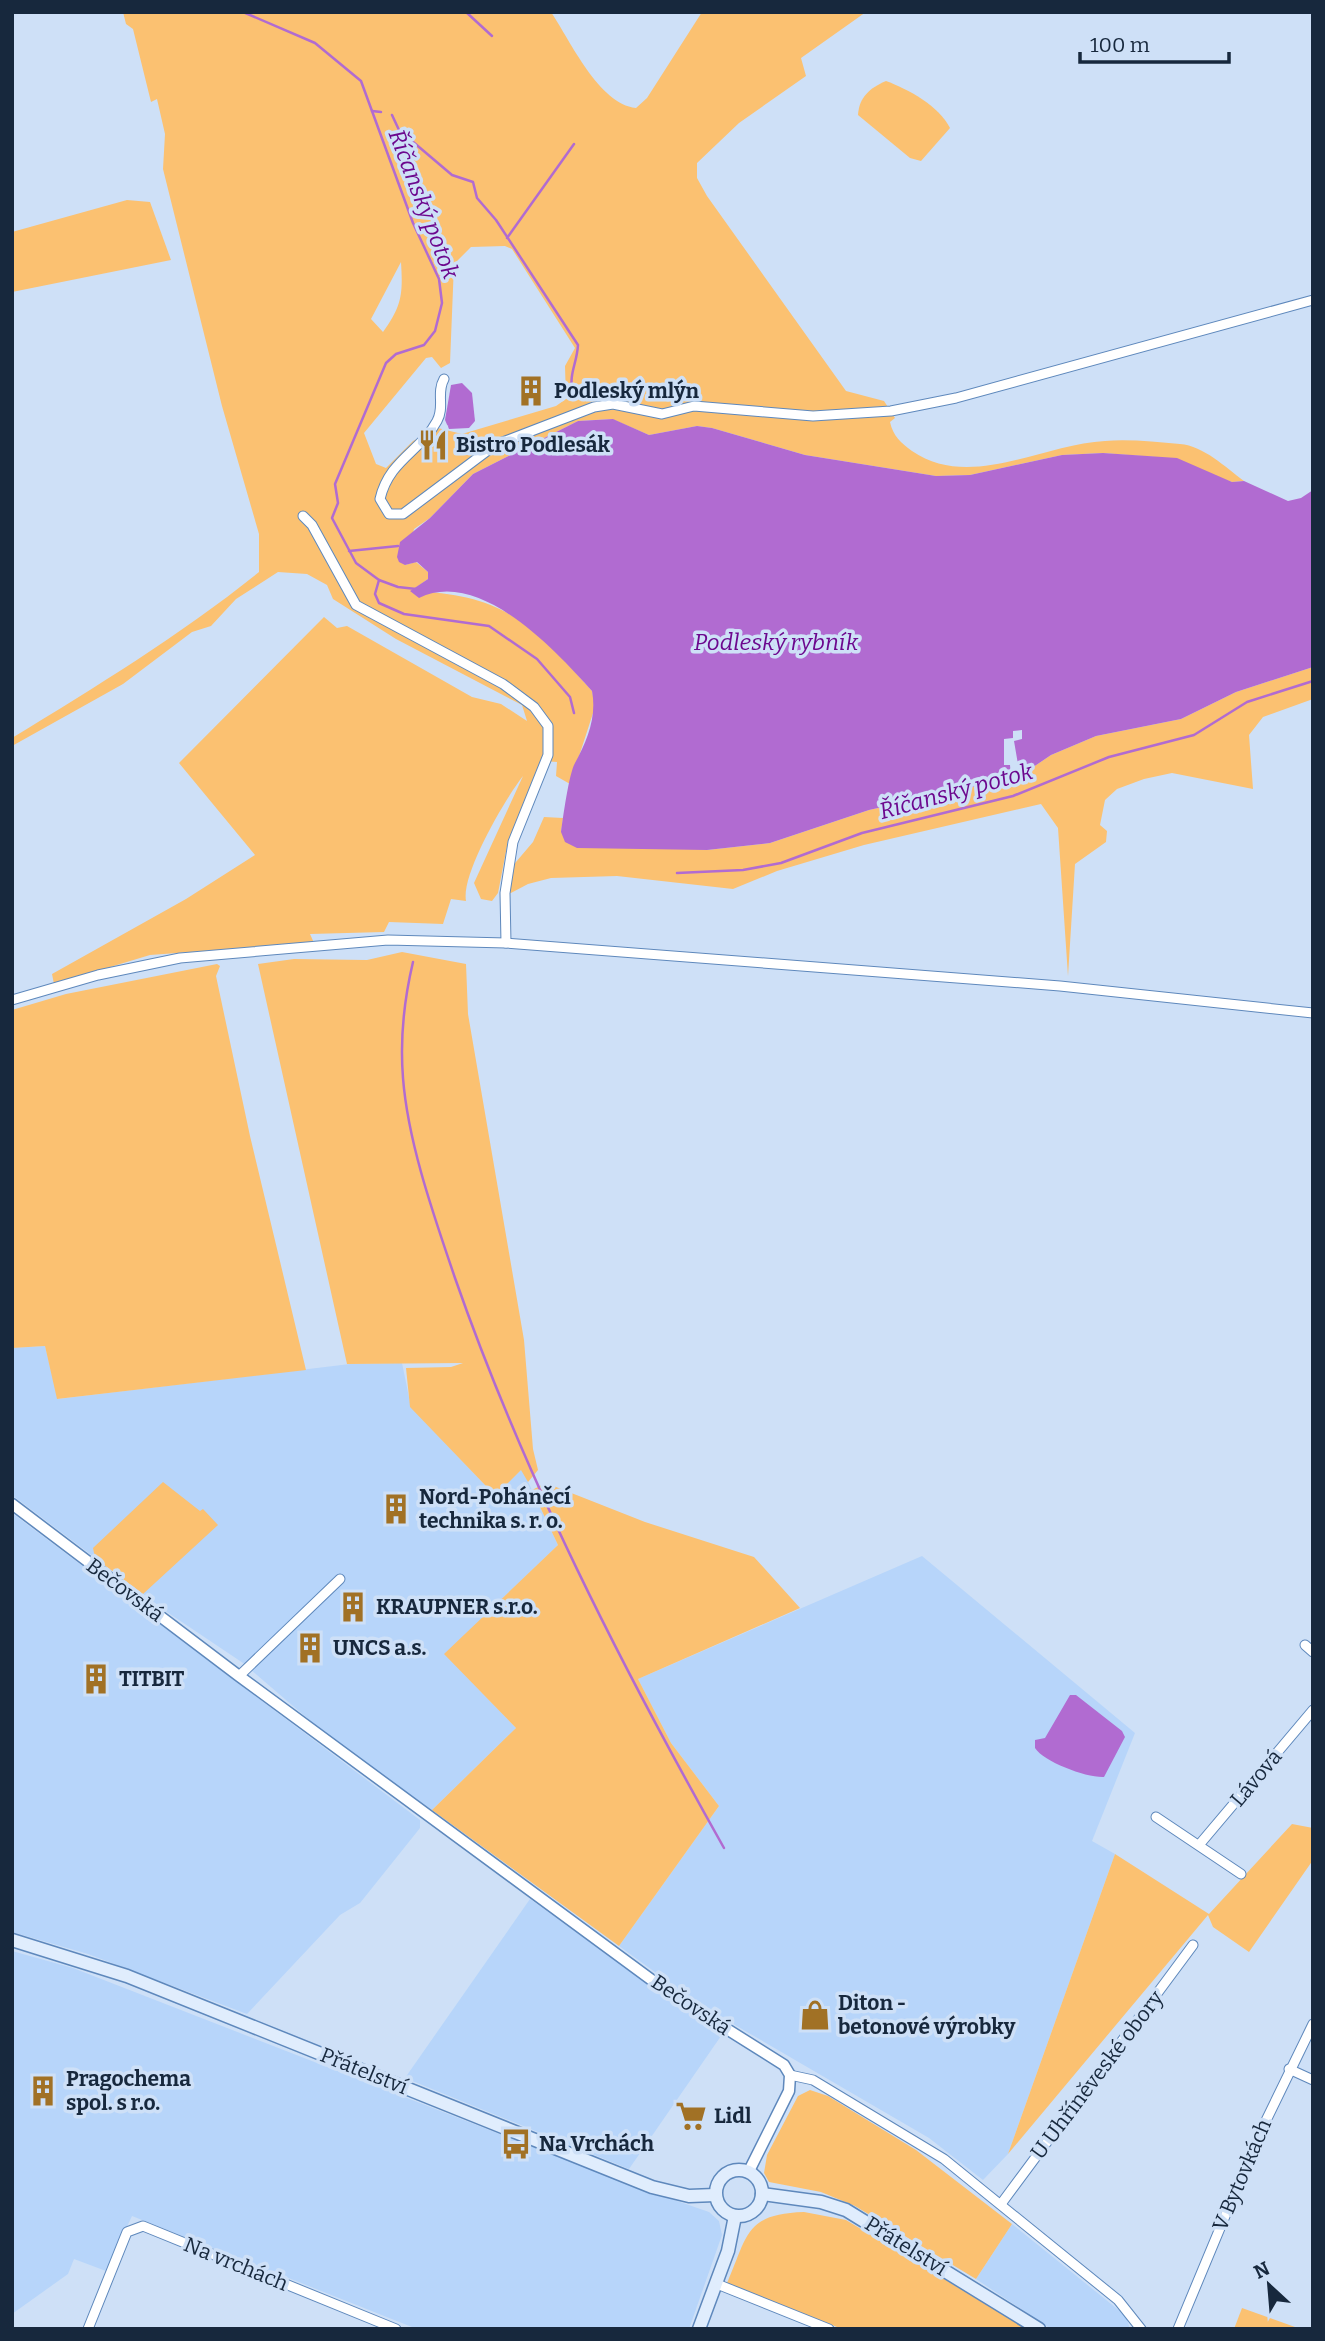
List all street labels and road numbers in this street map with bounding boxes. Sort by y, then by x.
street label: Bečovská [81,1552,169,1628]
street label: Lávová [1225,1744,1288,1812]
street label: Bečovská [646,1969,736,2041]
street label: U Uhříněveské obory [1025,1985,1169,2164]
street label: Přátelství [317,2042,412,2101]
street label: V Bytovkách [1207,2115,1277,2235]
street label: Přátelství [860,2211,952,2282]
street label: Na vrchách [180,2231,292,2297]

